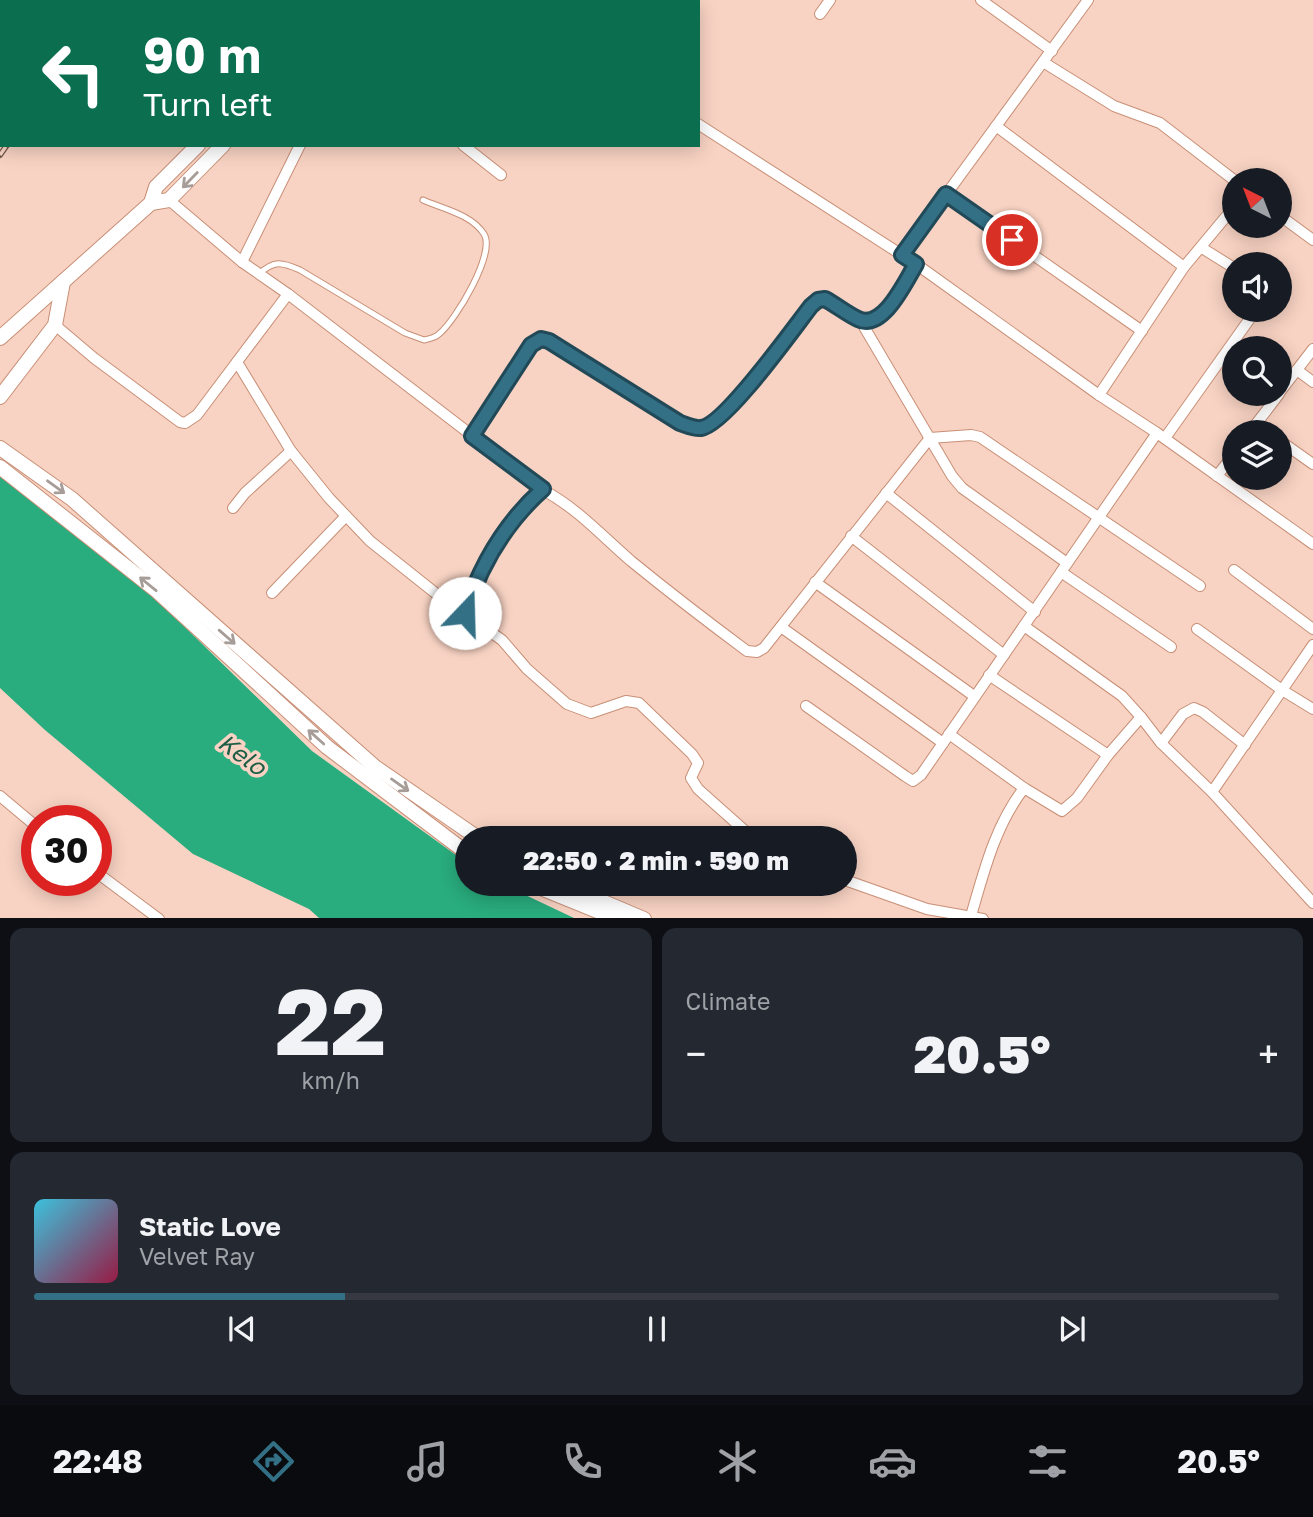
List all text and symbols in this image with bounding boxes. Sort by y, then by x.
text: 90 m [143,25,261,84]
icon: left [28,28,119,119]
text: Turn left [143,85,272,123]
north arrow [1222,168,1292,238]
map controls [1222,168,1292,490]
one-way arrow [182,171,199,188]
pin [982,210,1042,270]
icon: arrive [993,221,1031,259]
button: sound [1222,252,1292,322]
button: search [1222,336,1292,406]
button: layers [1222,420,1292,490]
one-way arrow [46,480,65,495]
one-way arrow [139,576,157,592]
position arrow [428,576,502,650]
one-way arrow [218,629,236,645]
water label: Kelo [213,727,274,782]
one-way arrow [307,729,325,745]
one-way arrow [390,778,409,792]
speed limit sign: 30 [21,805,112,896]
text: 22:50 · 2 min · 590 m [523,845,789,876]
text: 22 [275,966,386,1075]
text: Climate [686,987,770,1015]
text: 20.5° [914,1022,1051,1084]
text: − [686,1031,706,1076]
text: + [1258,1031,1279,1076]
text: km/h [301,1066,360,1094]
text: Static Love [139,1211,281,1242]
text: Velvet Ray [139,1242,255,1270]
icon: previous [223,1310,261,1348]
icon: pause [638,1310,676,1348]
icon: next [1053,1310,1091,1348]
icon: directions [249,1437,298,1486]
icon: music [403,1437,452,1486]
icon: phone [558,1437,607,1486]
icon: climate [713,1437,762,1486]
icon: car [868,1437,917,1486]
icon: filters [1023,1437,1072,1486]
text: 22:48 [53,1442,143,1480]
text: 20.5° [1177,1442,1260,1480]

